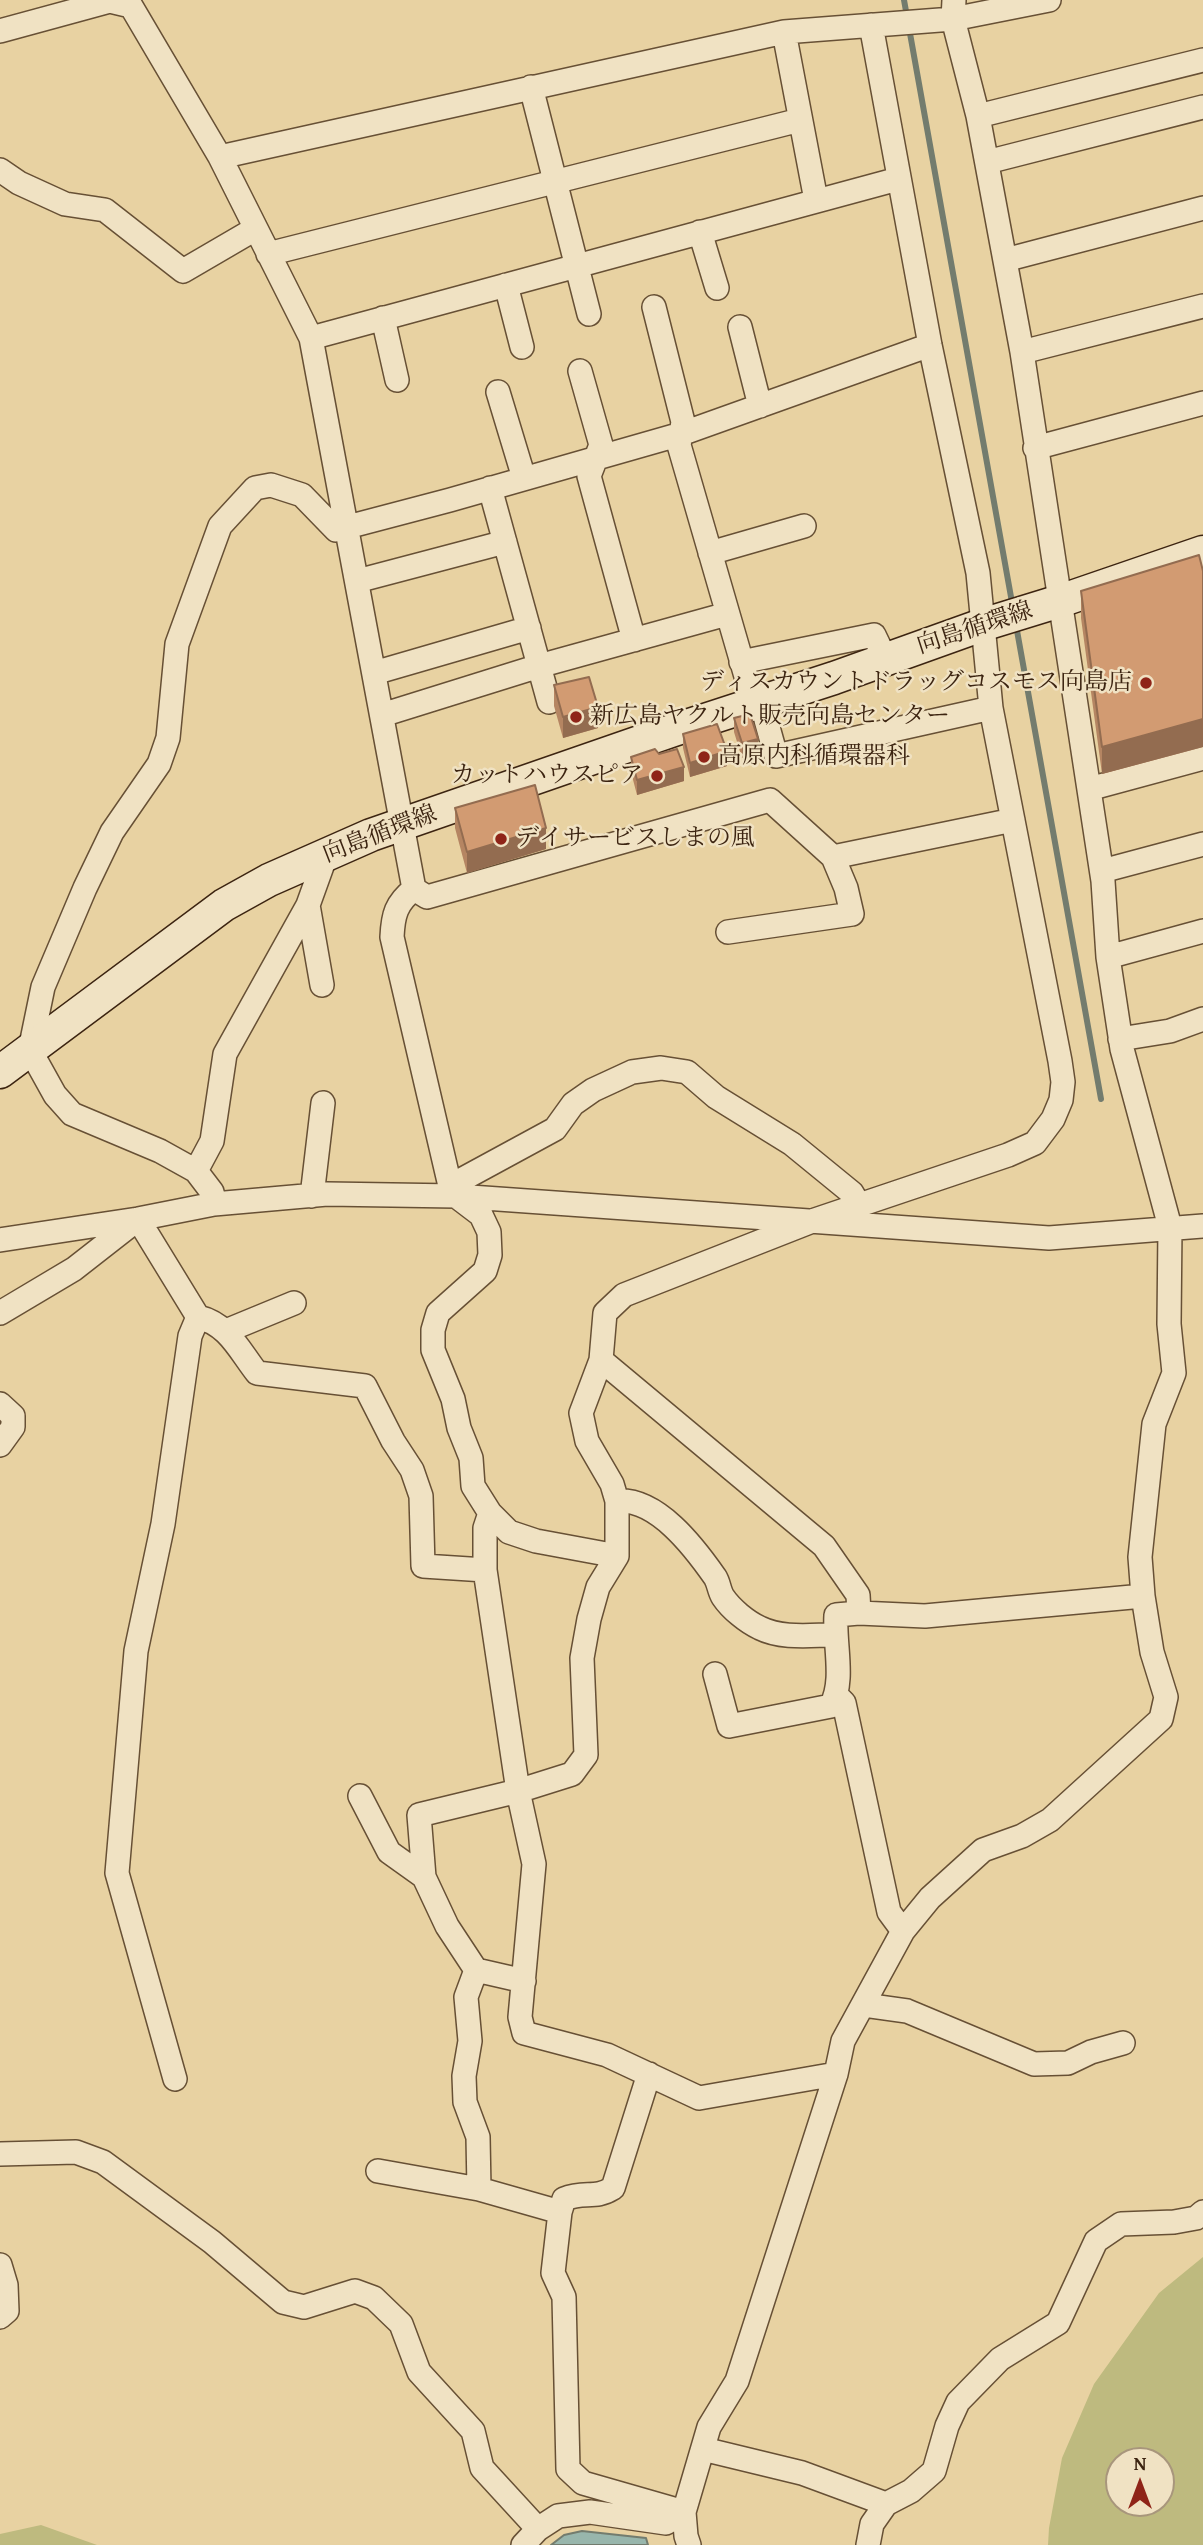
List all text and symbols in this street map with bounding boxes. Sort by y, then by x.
street label: 向島循環線 [913,597,1037,661]
place label: ディスカウントドラッグコスモス向島店 [700,669,1132,697]
marker: ディスカウントドラッグコスモス向島店 [1138,675,1154,691]
place label: 新広島ヤクルト販売向島センター [590,703,950,731]
marker: 新広島ヤクルト販売向島センター [568,709,584,725]
place label: 高原内科循環器科 [718,743,910,771]
marker: 高原内科循環器科 [696,749,712,765]
place label: カットハウスピア [451,762,643,790]
marker: カットハウスピア [649,768,665,784]
street label: 向島循環線 [319,800,441,870]
place label: デイサービスしまの風 [515,825,755,853]
marker: デイサービスしまの風 [493,831,509,847]
north arrow [1105,2447,1175,2517]
text: N [1134,2449,1146,2477]

